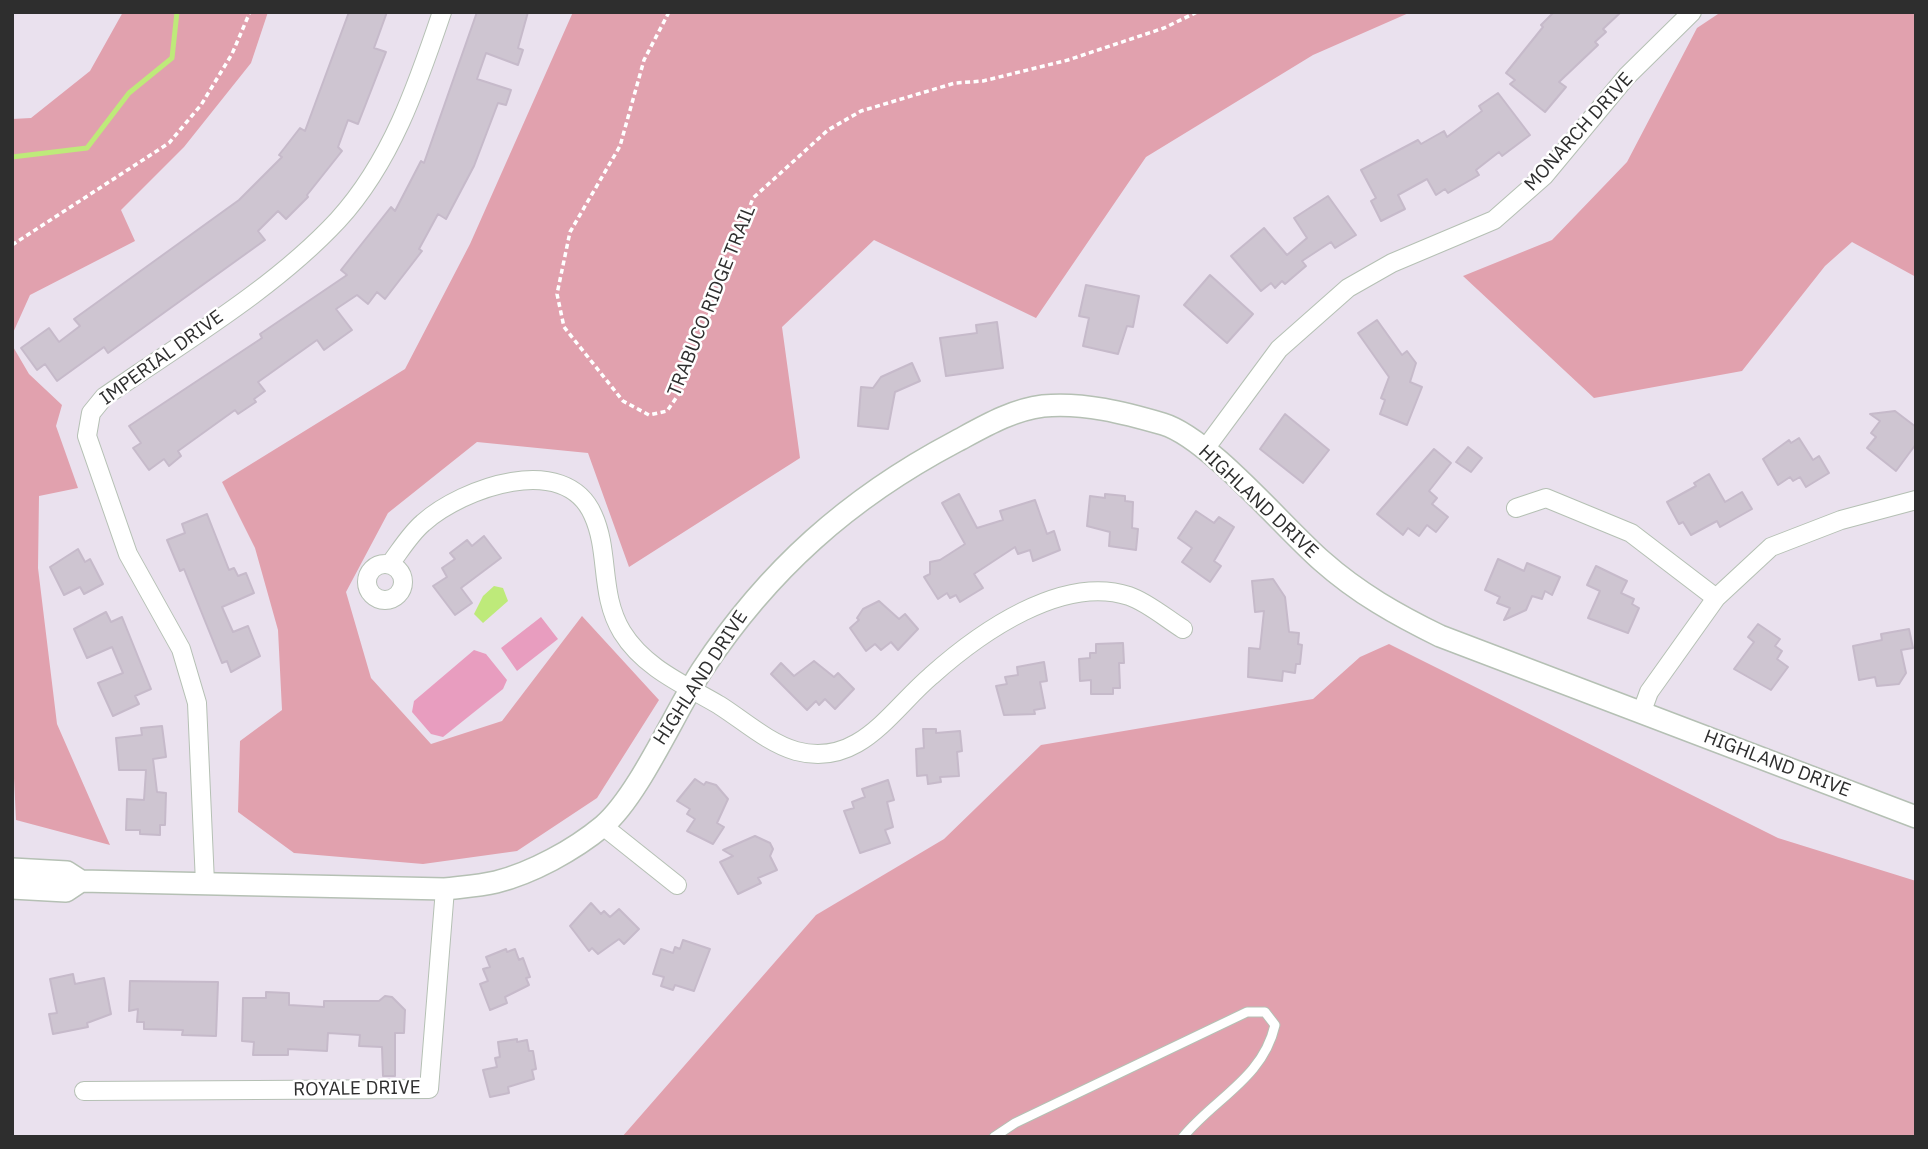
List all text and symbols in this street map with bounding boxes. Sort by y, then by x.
street label: MONARCH DRIVE [1520,68,1638,196]
street label: TRABUCO RIDGE TRAIL [663,202,761,400]
street label: IMPERIAL DRIVE [96,306,228,410]
street label: HIGHLAND DRIVE [1193,441,1323,563]
street label: HIGHLAND DRIVE [649,607,753,749]
street label: HIGHLAND DRIVE [1700,725,1854,803]
street label: ROYALE DRIVE [293,1076,421,1102]

